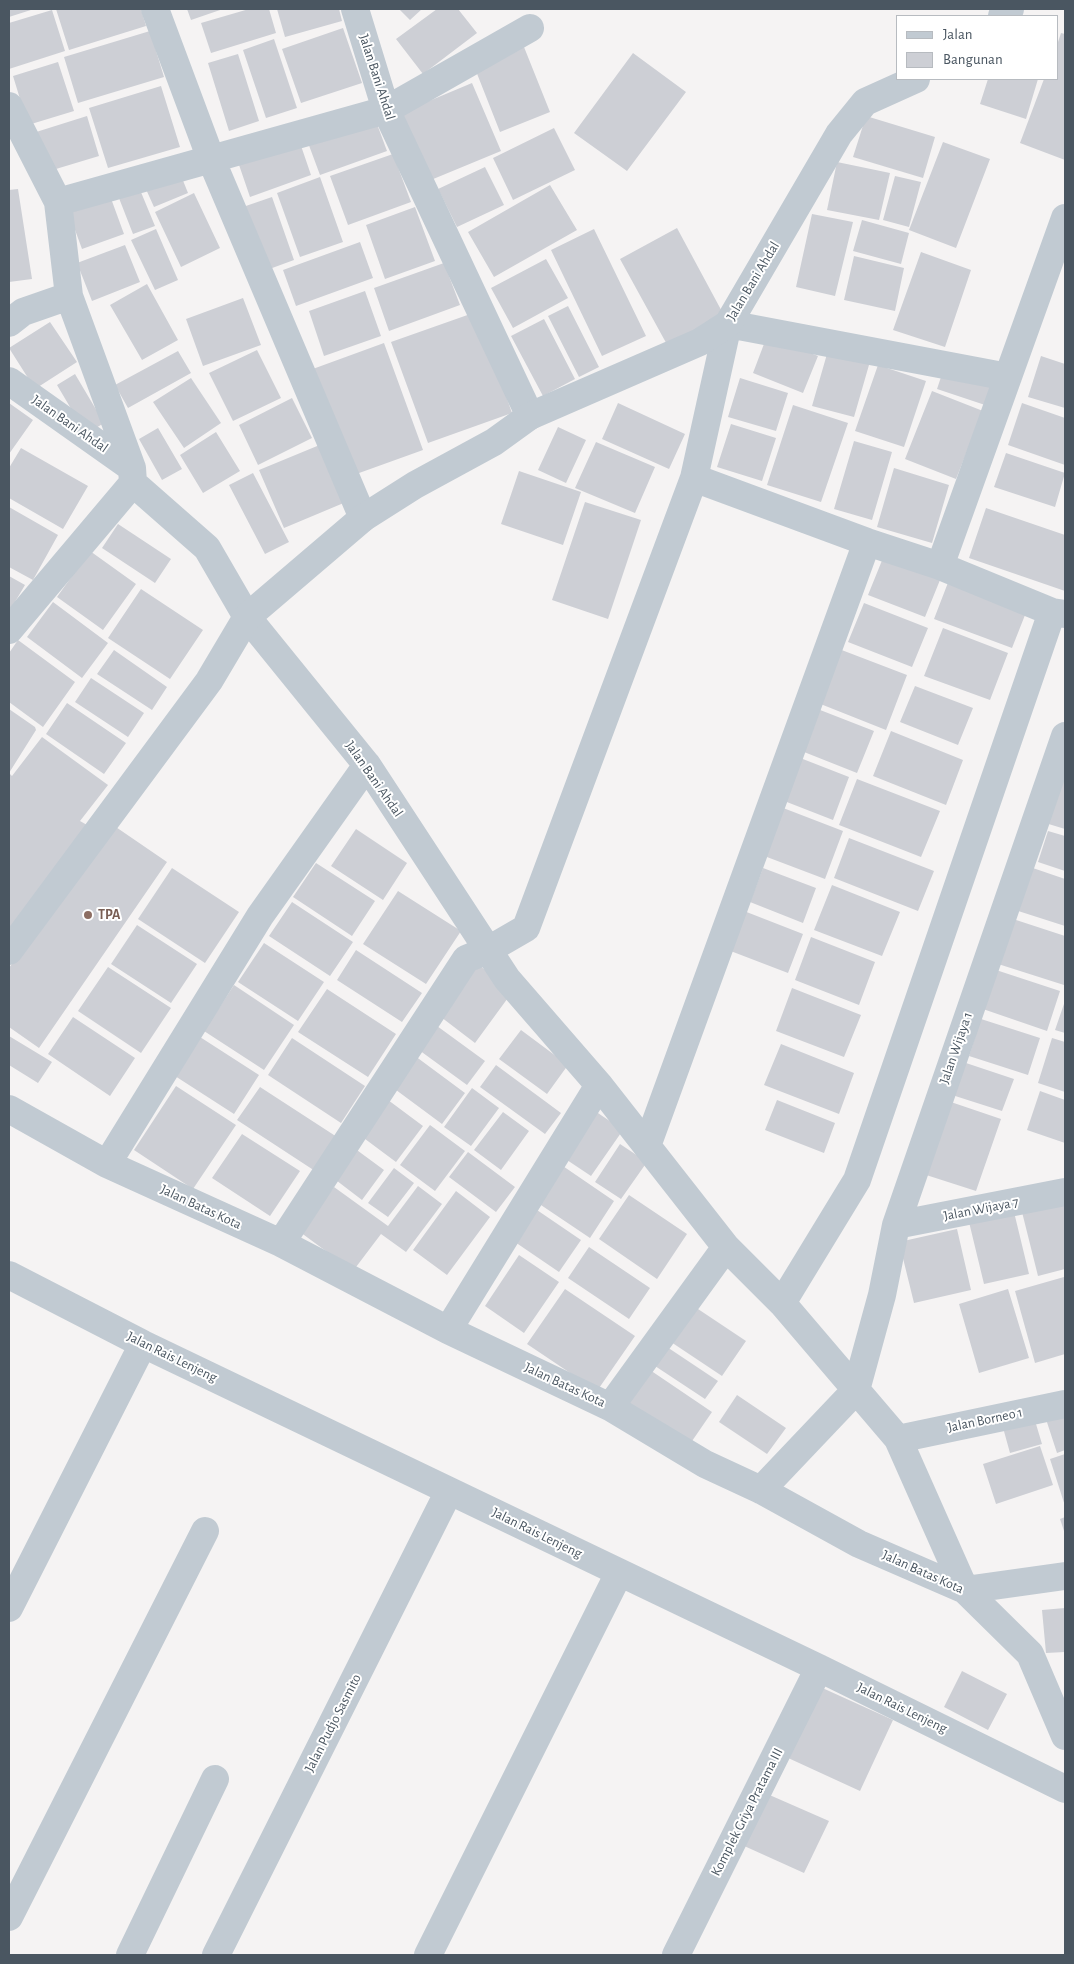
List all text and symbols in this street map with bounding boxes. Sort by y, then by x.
legend [896,15,1059,80]
text: Jalan [943,27,973,42]
street label: Jalan Bani Ahdal [355,32,399,122]
text: Bangunan [943,52,1003,67]
street label: Jalan Bani Ahdal [723,238,783,324]
street label: Jalan Bani Ahdal [29,392,111,456]
street label: Jalan Bani Ahdal [342,738,406,820]
place label: TPA [98,907,120,923]
marker: TPA [82,909,94,921]
street label: Jalan Wijaya 1 [936,1010,976,1086]
street label: Jalan Batas Kota [158,1181,244,1233]
street label: Jalan Wijaya 7 [942,1193,1020,1225]
street label: Jalan Rais Lenjeng [124,1328,220,1386]
street label: Jalan Batas Kota [522,1359,608,1411]
street label: Jalan Borneo 1 [946,1404,1024,1436]
street label: Jalan Rais Lenjeng [489,1504,585,1562]
street label: Jalan Batas Kota [880,1547,966,1597]
street label: Jalan Pudjo Sasmito [301,1671,365,1775]
street label: Jalan Rais Lenjeng [854,1679,950,1737]
street label: Komplek Griya Pratama III [707,1745,787,1879]

